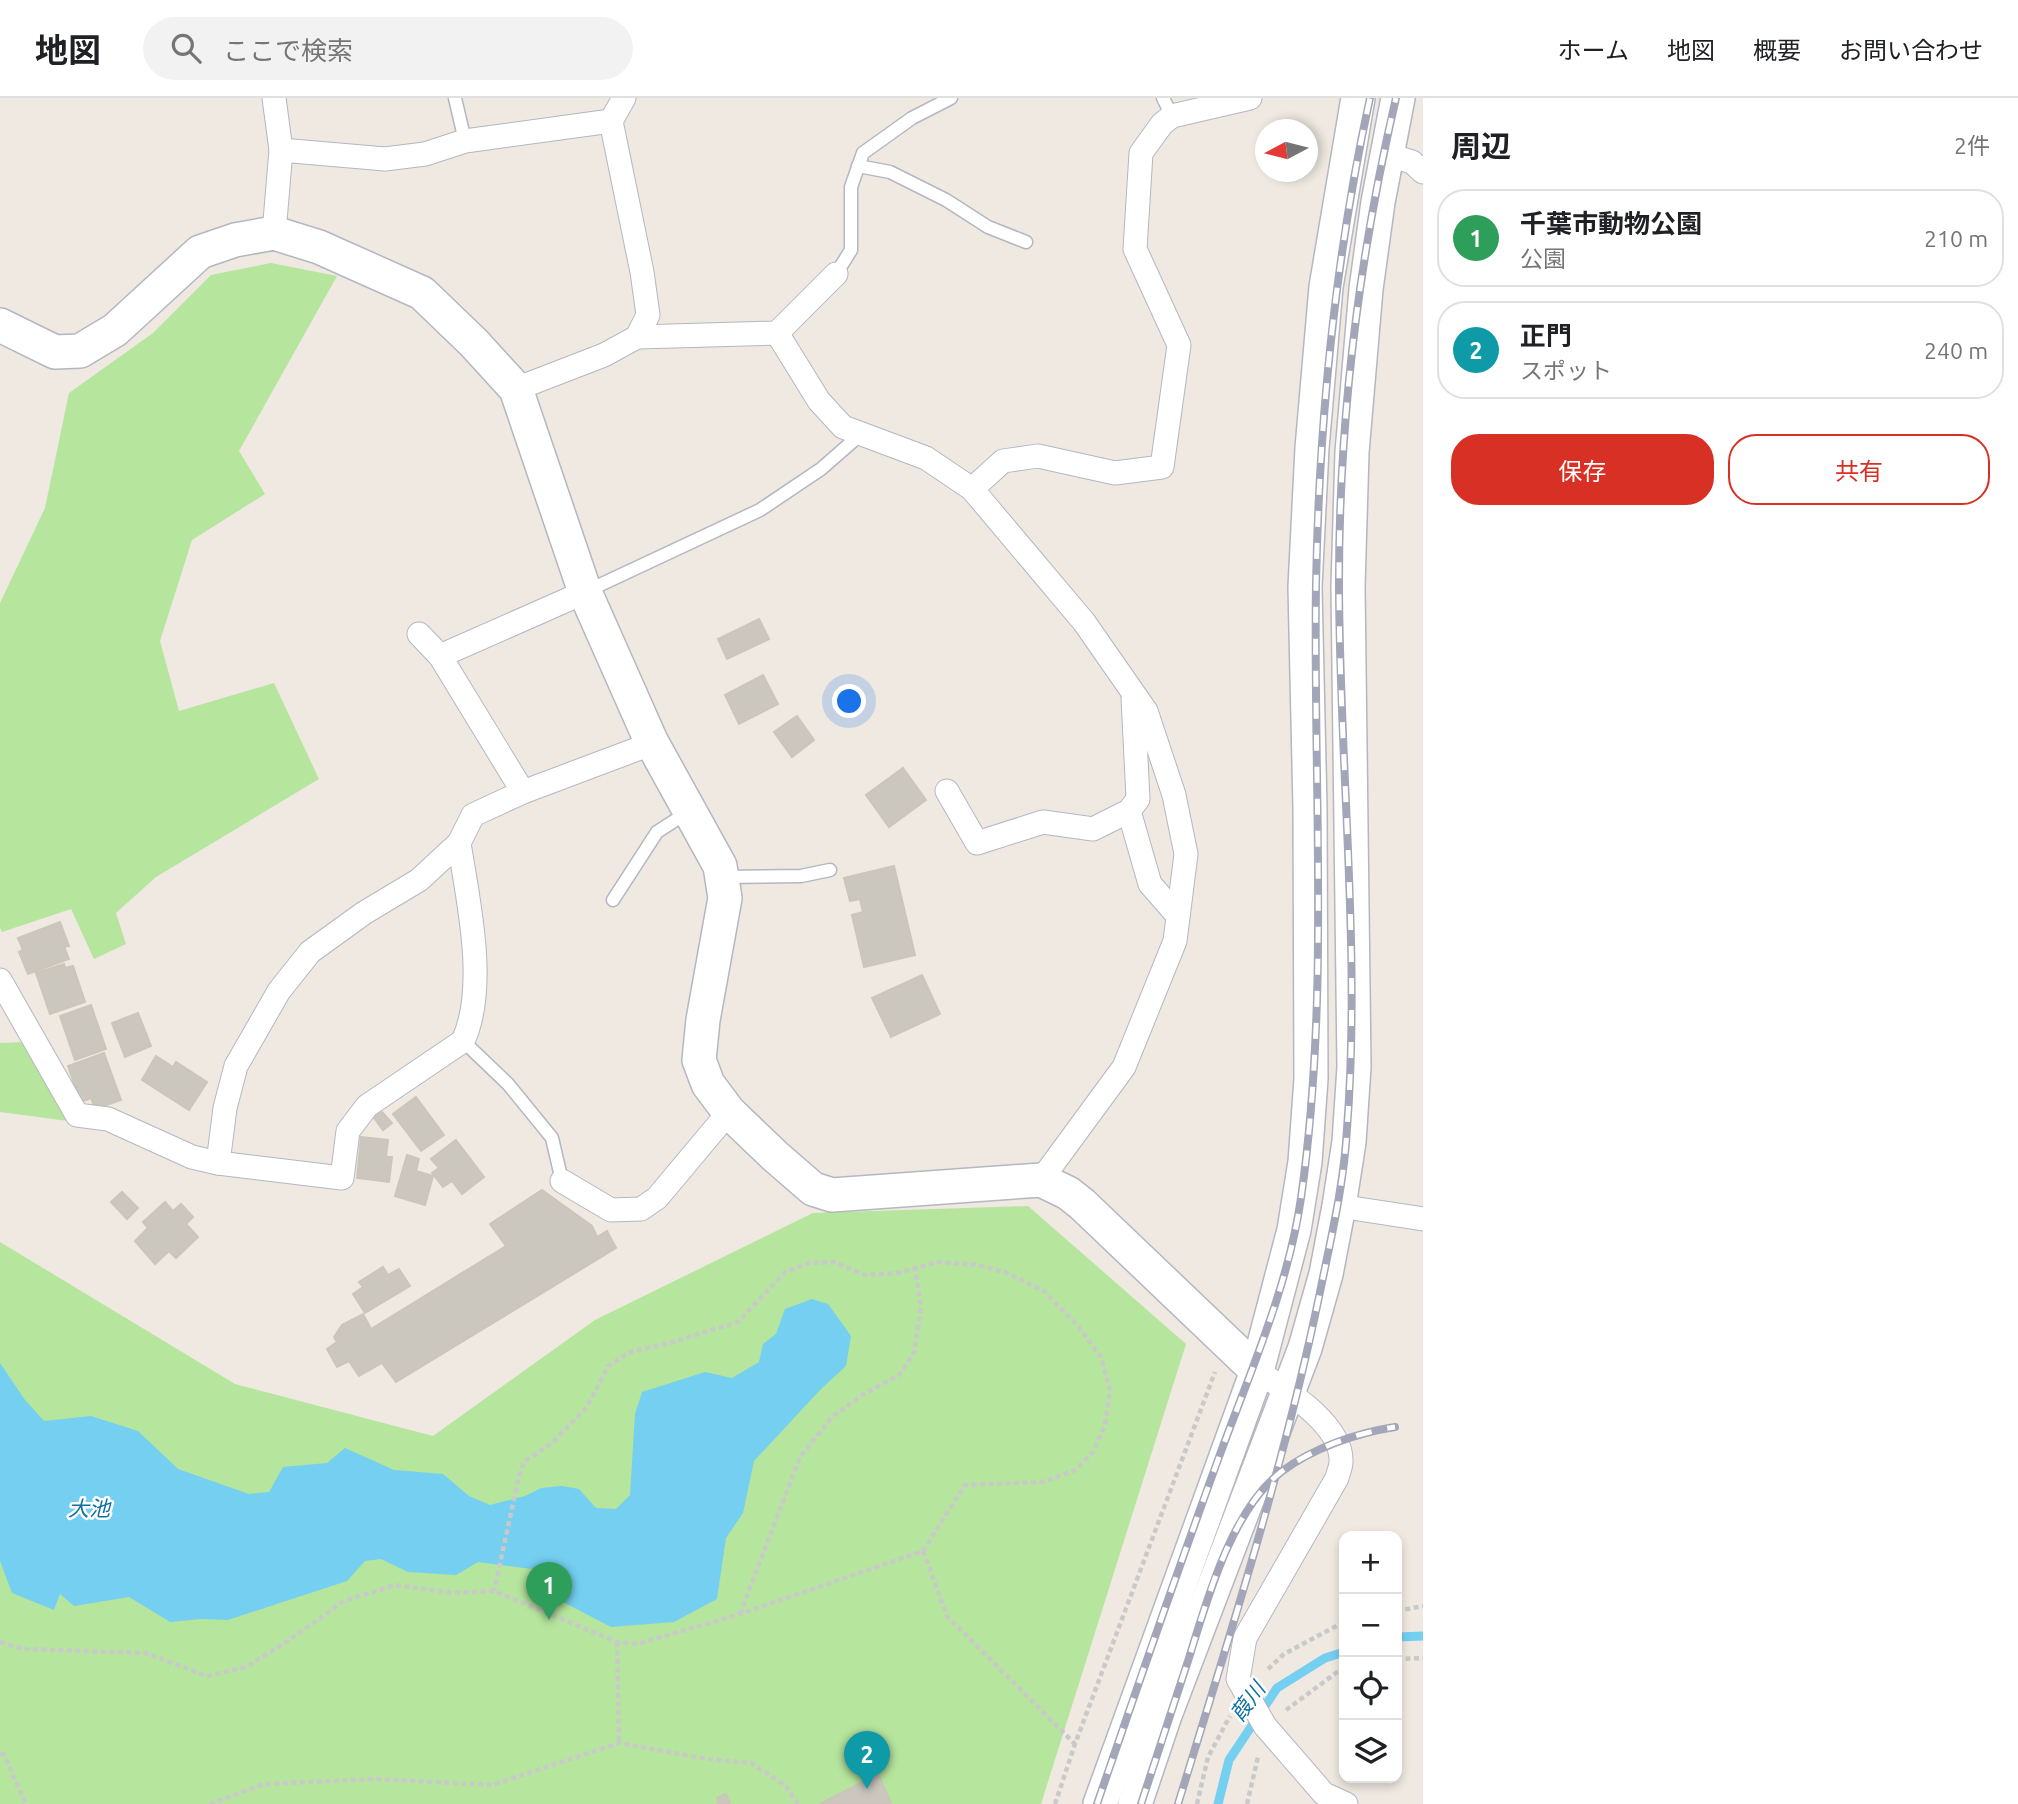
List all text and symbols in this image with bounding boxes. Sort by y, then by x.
search box [143,17,633,80]
icon: search [167,29,205,67]
text: 地図 [35,31,101,68]
text: ここで検索 [223,36,353,65]
text: ホーム [1558,37,1629,64]
text: 地図 [1667,37,1715,64]
text: 概要 [1753,37,1801,64]
text: お問い合わせ [1839,37,1983,64]
north arrow [1255,119,1318,182]
text: 周辺 [1451,129,1511,163]
text: 2件 [1954,133,1990,158]
text: 千葉市動物公園 [1520,209,1702,238]
text: 1 [1470,226,1482,251]
text: 210 m [1924,226,1988,251]
text: 公園 [1520,246,1566,271]
text: 正門 [1520,321,1572,350]
text: 2 [1470,338,1482,363]
text: 240 m [1924,338,1988,363]
text: スポット [1520,358,1612,383]
button: 保存 [1451,434,1714,505]
button: 共有 [1728,434,1990,505]
your location [832,684,866,718]
water label: 大池 [68,1496,112,1520]
map controls [1339,1531,1402,1783]
button: + [1339,1531,1402,1594]
pin: 1 [526,1562,572,1620]
button: − [1339,1594,1402,1657]
button: locate [1339,1657,1402,1720]
water label: 葭川 [1225,1676,1270,1725]
button: layers [1339,1720,1402,1783]
pin: 2 [844,1731,890,1789]

